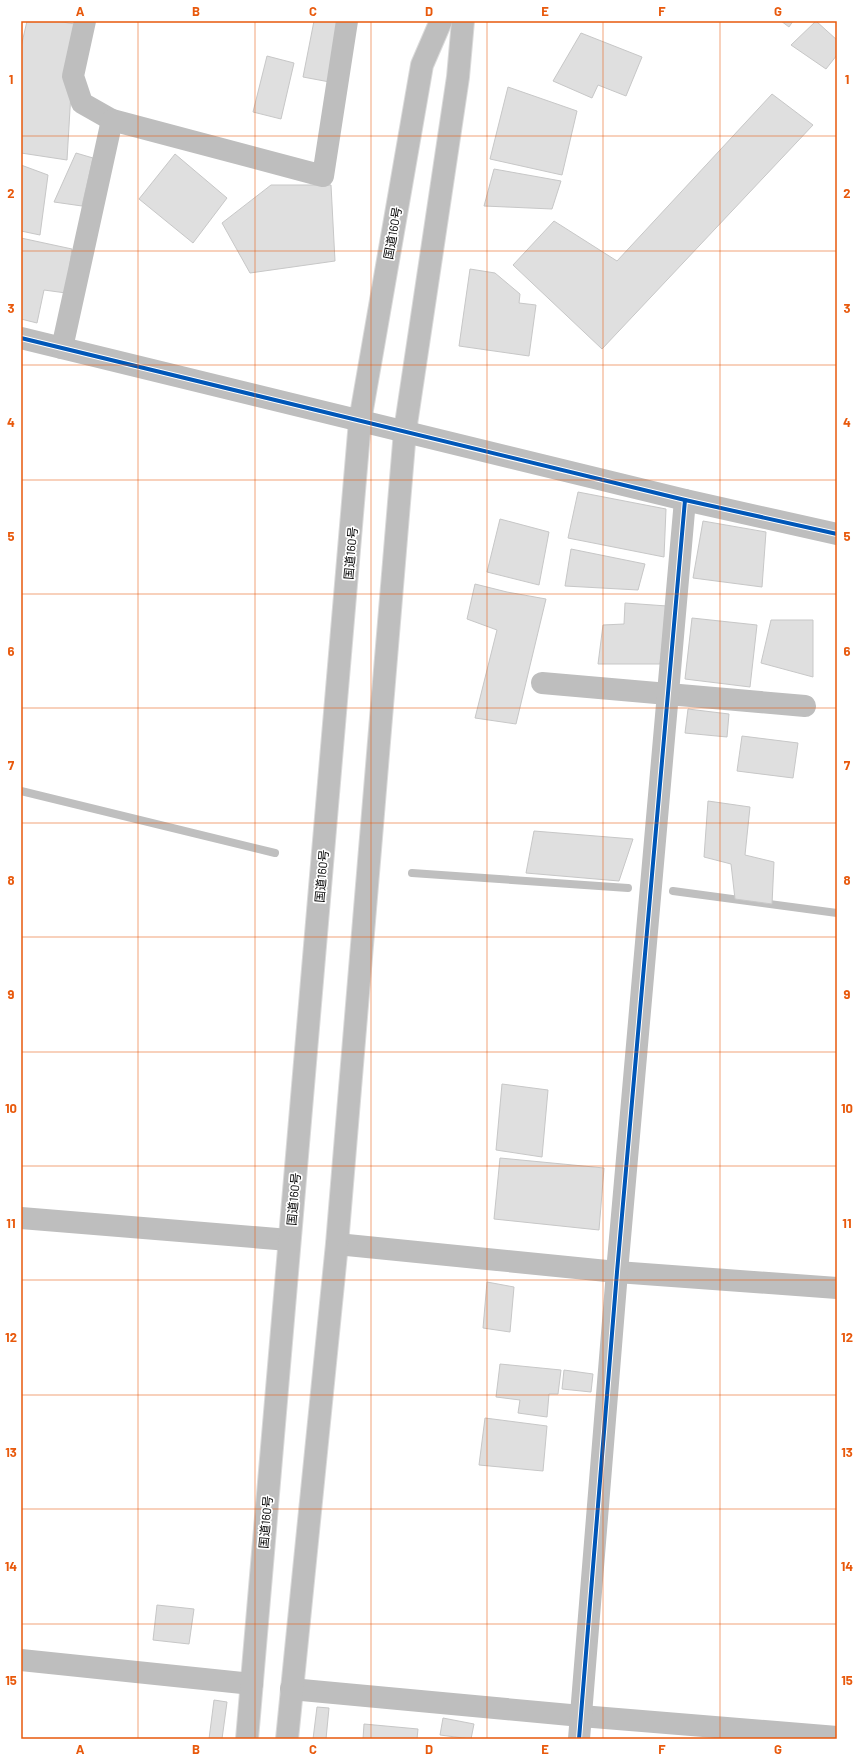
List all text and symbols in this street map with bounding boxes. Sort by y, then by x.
text: A [76,3,85,19]
text: B [192,3,200,19]
text: C [309,3,317,19]
text: D [425,3,433,19]
text: E [541,3,549,19]
text: F [658,3,666,19]
text: G [774,3,782,19]
text: 1 [9,71,13,87]
text: 1 [845,71,849,87]
text: 2 [7,185,15,201]
text: 2 [843,185,851,201]
street label: 国道160号 [380,206,404,260]
text: 3 [7,300,15,316]
text: 3 [843,300,851,316]
text: 4 [7,414,15,430]
text: 4 [843,414,851,430]
street label: 国道160号 [341,526,359,580]
text: 5 [7,528,15,544]
text: 5 [843,528,851,544]
text: 6 [8,643,15,659]
text: 6 [844,643,851,659]
text: 7 [8,757,15,773]
text: 7 [844,757,851,773]
street label: 国道160号 [312,849,330,903]
text: 8 [7,872,15,888]
text: 8 [843,872,851,888]
text: 9 [8,986,15,1002]
text: 9 [844,986,851,1002]
text: 10 [5,1100,17,1116]
text: 10 [841,1100,853,1116]
street label: 国道160号 [284,1172,302,1226]
text: 11 [6,1215,16,1231]
text: 11 [842,1215,852,1231]
text: 12 [5,1329,17,1345]
text: 12 [841,1329,853,1345]
text: 13 [5,1444,17,1460]
text: 13 [841,1444,853,1460]
street label: 国道160号 [256,1495,274,1549]
text: 14 [5,1558,17,1574]
text: 14 [841,1558,853,1574]
text: 15 [5,1672,17,1688]
text: 15 [841,1672,853,1688]
text: A [76,1741,85,1757]
text: B [192,1741,200,1757]
text: C [309,1741,317,1757]
text: D [425,1741,433,1757]
text: E [541,1741,549,1757]
text: F [658,1741,666,1757]
text: G [774,1741,782,1757]

